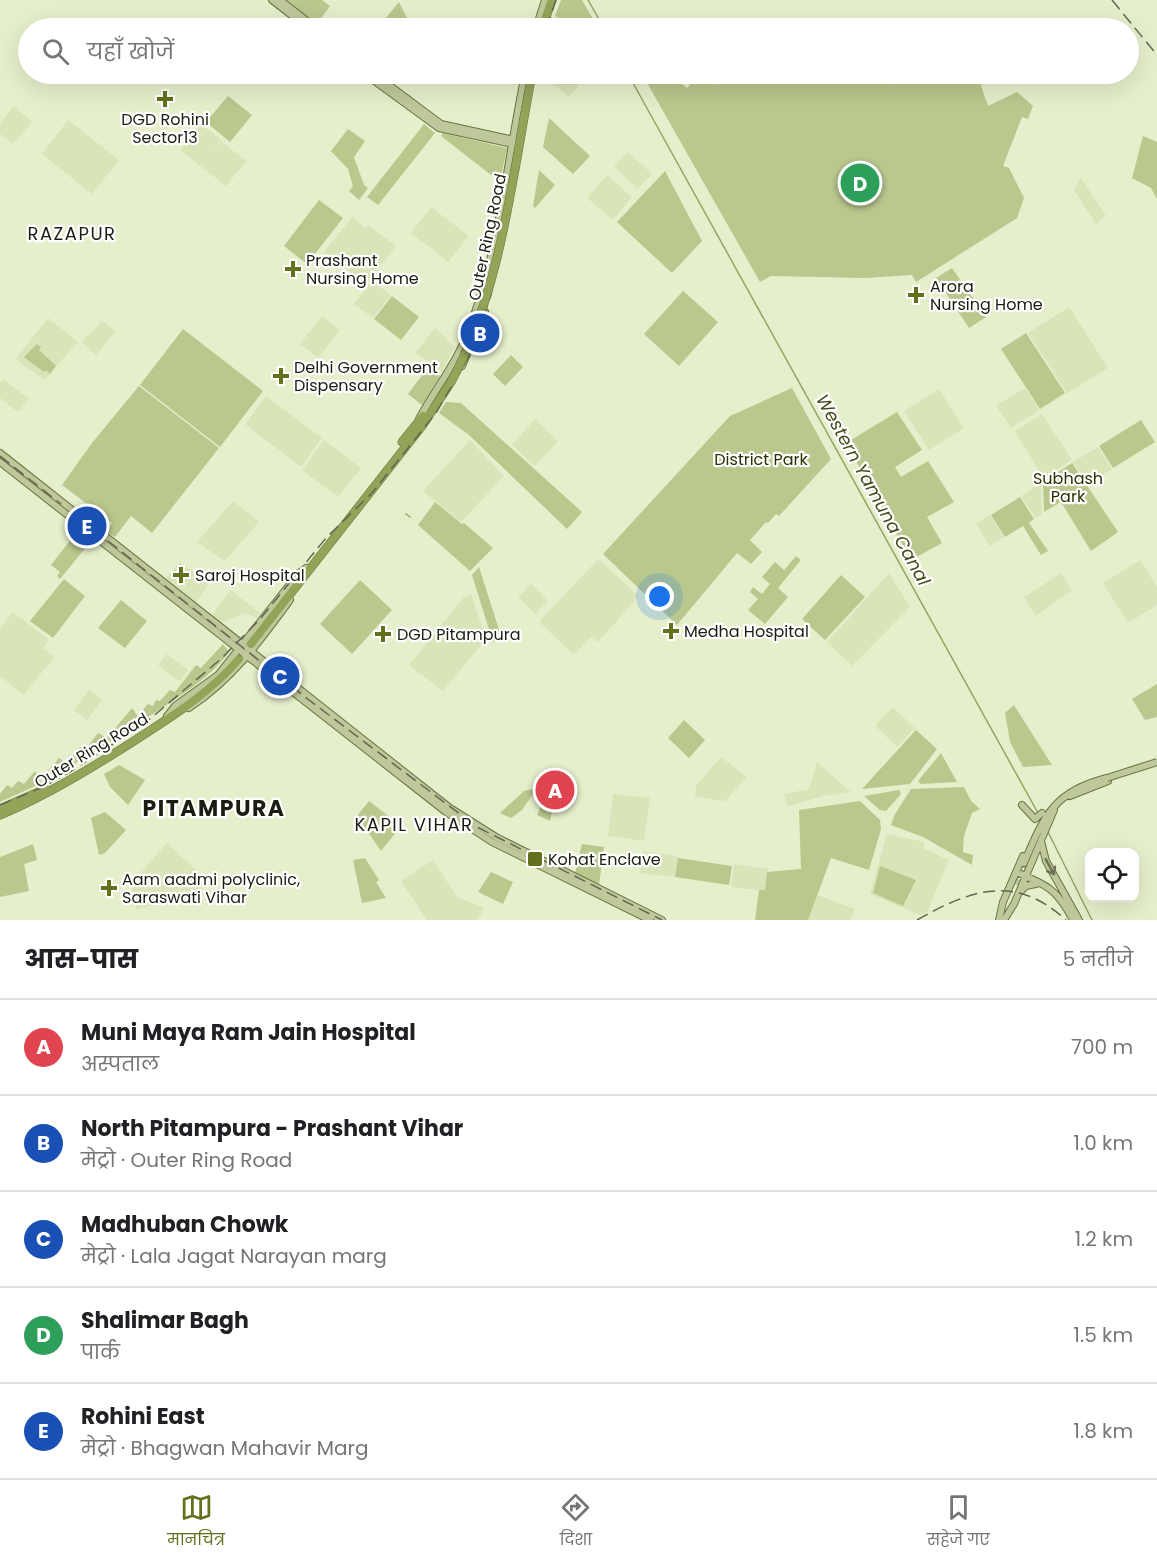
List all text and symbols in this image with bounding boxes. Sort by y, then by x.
search box [18,18,1139,84]
icon: search [39,35,72,68]
text: यहाँ खोजें [87,36,174,67]
marker: DGD Rohini Sector13 [156,90,174,108]
place label: DGD Rohini Sector13 [121,108,209,149]
pin: D [840,160,880,206]
street label: Outer Ring Road [463,171,512,303]
district label: RAZAPUR [28,221,116,246]
place label: Prashant Nursing Home [306,249,419,290]
marker: Prashant Nursing Home [284,260,302,278]
place label: Arora Nursing Home [930,275,1043,316]
marker: Arora Nursing Home [907,286,925,304]
pin: B [460,310,500,356]
place label: Delhi Government Dispensary [294,356,438,397]
marker: Delhi Government Dispensary [272,367,290,385]
water label: Western Yamuna Canal [810,389,937,591]
park label: District Park [714,448,808,471]
park label: Subhash Park [1033,467,1103,508]
pin: E [68,504,106,548]
place label: Saroj Hospital [195,564,305,587]
marker: Saroj Hospital [172,566,190,584]
your location [645,582,674,611]
place label: Medha Hospital [684,620,809,643]
marker: Medha Hospital [662,622,680,640]
place label: DGD Pitampura [397,623,521,646]
marker: DGD Pitampura [374,625,392,643]
pin: C [260,654,300,698]
street label: Outer Ring Road [30,707,153,794]
pin: A [536,768,574,812]
district label: PITAMPURA [143,793,285,824]
district label: KAPIL VIHAR [355,812,473,837]
place label: Kohat Enclave [548,848,661,871]
map controls [1085,848,1139,902]
button: locate [1085,848,1139,902]
marker: Kohat Enclave [526,850,544,868]
one-way arrow [1044,858,1056,875]
place label: Aam aadmi polyclinic, Saraswati Vihar [122,868,300,909]
marker: Aam aadmi polyclinic, Saraswati Vihar [100,879,118,897]
text: आस-पास [24,941,138,977]
text: 5 नतीजे [1063,945,1133,973]
text: Muni Maya Ram Jain Hospital [81,1017,416,1048]
text: A [36,1033,51,1061]
text: 700 m [1071,1033,1133,1061]
text: अस्पताल [81,1050,159,1078]
text: North Pitampura - Prashant Vihar [81,1113,463,1144]
text: B [37,1129,50,1157]
text: 1.0 km [1074,1129,1133,1157]
text: मेट्रो · Outer Ring Road [81,1146,292,1174]
text: Madhuban Chowk [81,1209,288,1240]
text: C [36,1225,51,1253]
text: 1.2 km [1075,1225,1133,1253]
text: मेट्रो · Lala Jagat Narayan marg [81,1242,387,1270]
text: Shalimar Bagh [81,1305,249,1336]
text: D [36,1321,51,1349]
text: 1.5 km [1074,1321,1133,1349]
text: पार्क [81,1338,120,1366]
text: Rohini East [81,1401,205,1432]
text: E [38,1417,49,1445]
text: 1.8 km [1074,1417,1133,1445]
text: मेट्रो · Bhagwan Mahavir Marg [81,1434,368,1462]
tab: मानचित्र [167,1491,225,1552]
tab: दिशा [559,1491,592,1552]
tab: सहेजे गए [927,1491,990,1552]

